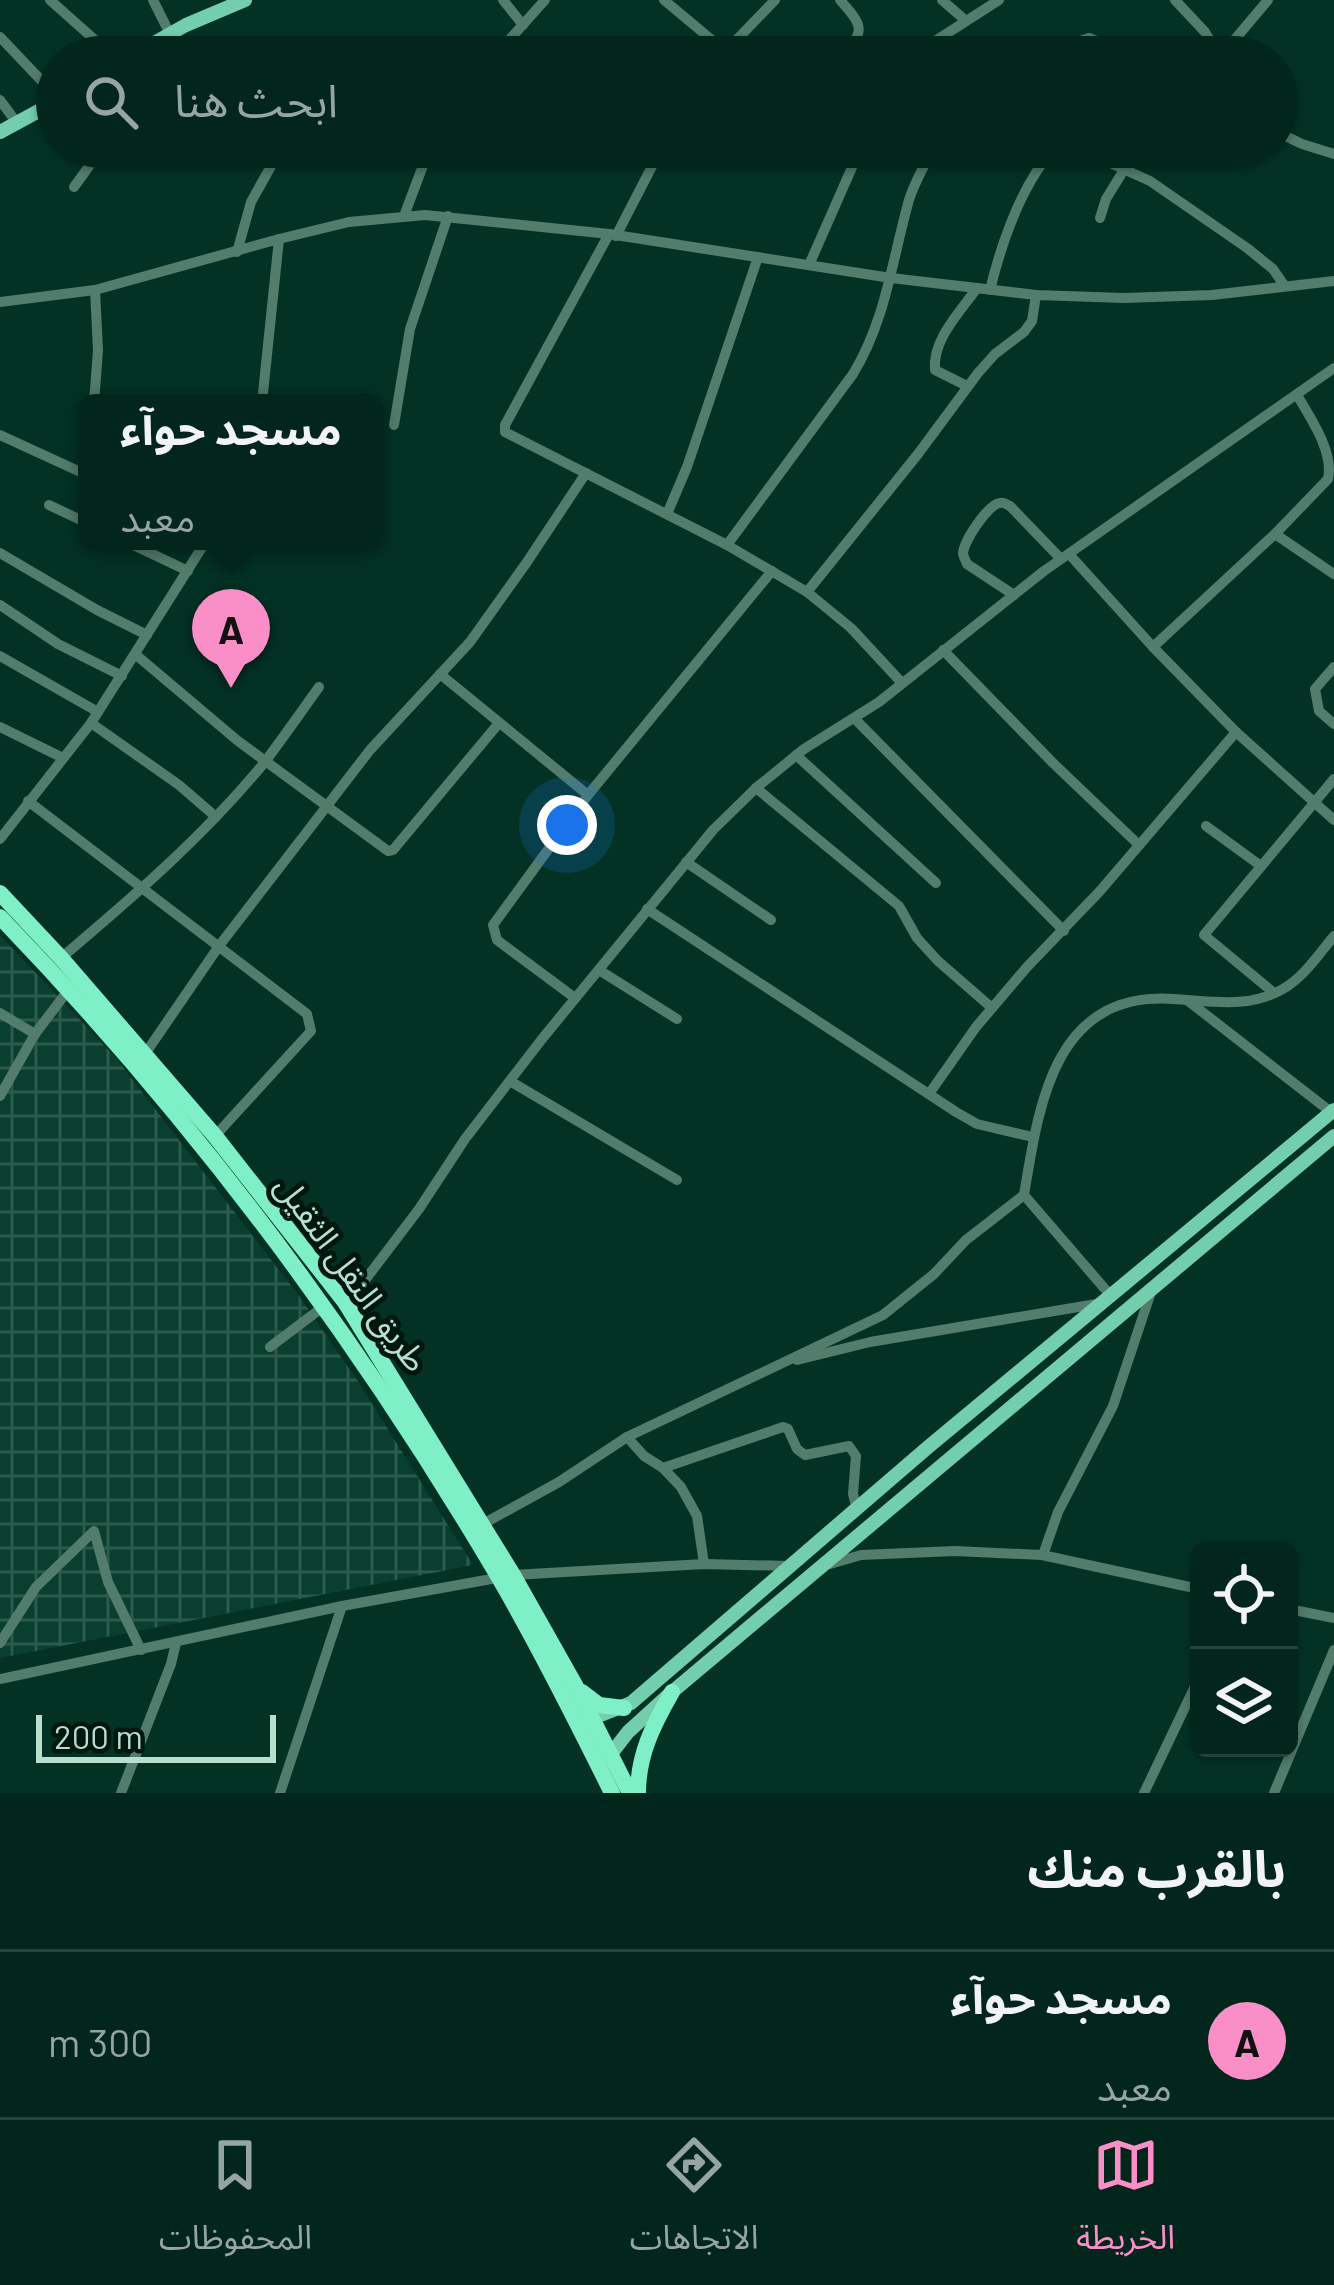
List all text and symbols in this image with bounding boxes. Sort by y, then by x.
search box [36,36,1298,168]
icon: search [78,69,144,135]
text: ابحث هنا [174,72,338,126]
popup [78,394,384,550]
text: مسجد حوآء [120,400,342,454]
text: معبد [120,493,195,540]
pin: A [192,589,270,688]
your location [537,795,597,855]
street label: طريق النقل الثقيل [266,1166,438,1380]
map controls [1190,1541,1298,1757]
button: locate [1190,1541,1298,1649]
button: layers [1190,1649,1298,1757]
scale bar [36,1709,276,1762]
text: 200 m [54,1716,143,1756]
text: بالقرب منك [1027,1836,1286,1897]
text: مسجد حوآء [951,1969,1172,2023]
text: 300 m [48,2018,152,2065]
text: A [1234,2018,1260,2065]
text: معبد [1097,2062,1172,2109]
tab: المحفوظات [159,2132,312,2273]
tab: الاتجاهات [630,2132,759,2273]
tab: الخريطة [1076,2132,1175,2273]

